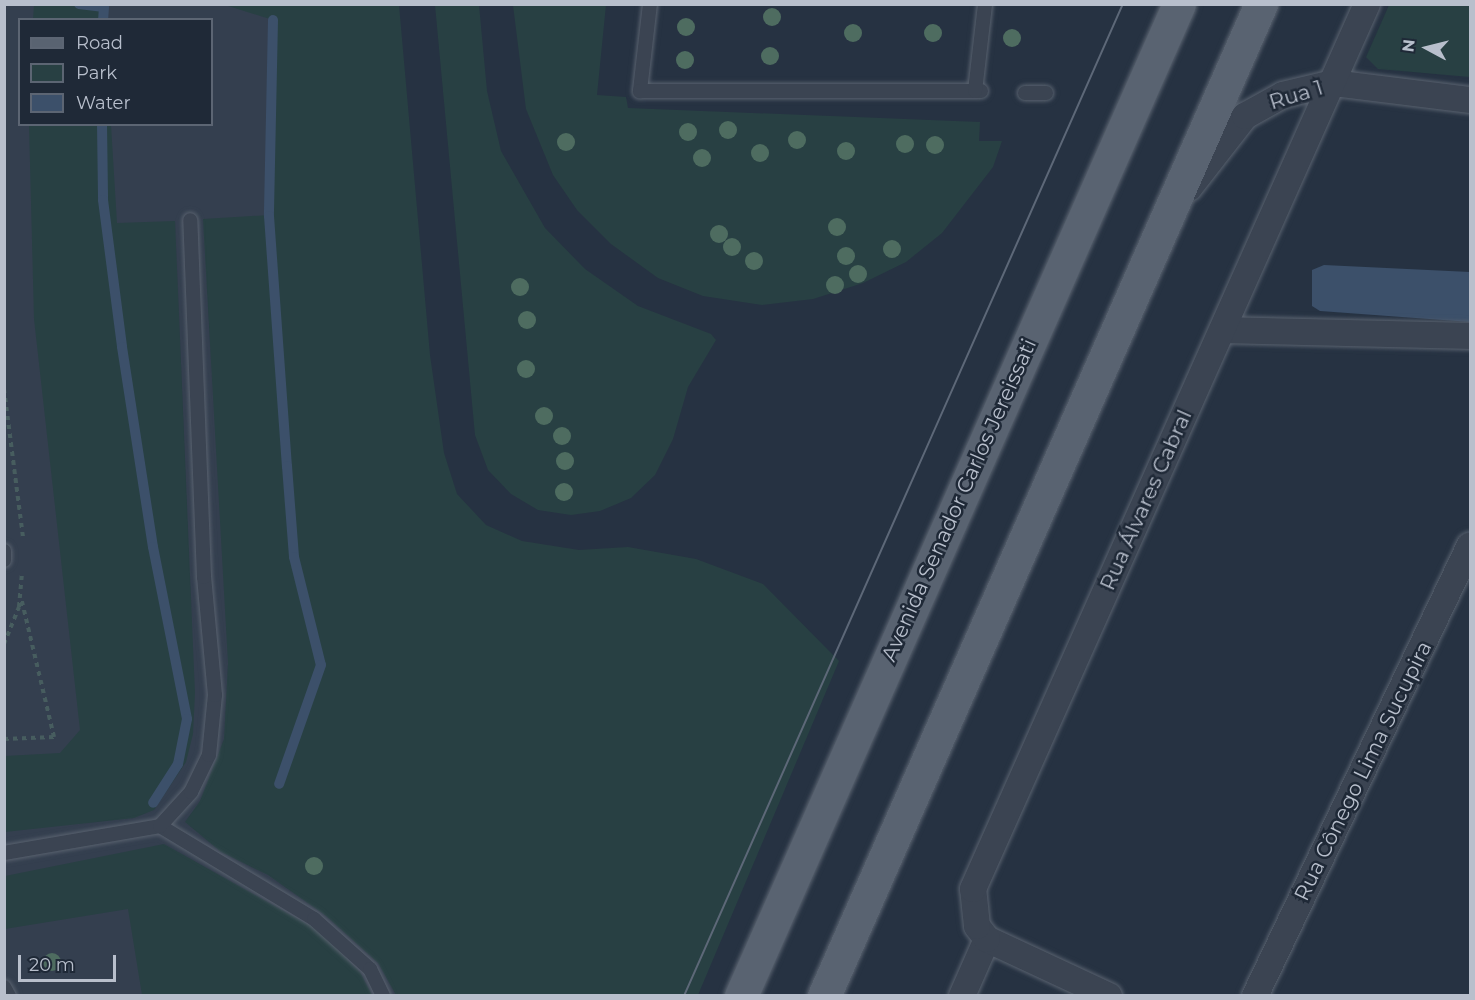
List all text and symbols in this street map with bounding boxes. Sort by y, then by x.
legend [18,18,213,126]
north arrow [1397,18,1457,78]
text: Road [76,32,123,54]
text: N [1398,38,1419,53]
text: Park [76,62,117,84]
street label: Rua 1 [1266,75,1326,115]
text: Water [76,92,131,114]
street label: Avenida Senador Carlos Jereissati [876,335,1042,665]
street label: Rua Álvares Cabral [1095,406,1197,594]
street label: Rua Cônego Lima Sucupira [1289,637,1437,905]
scale bar [21,943,118,981]
text: 20 m [29,954,75,976]

